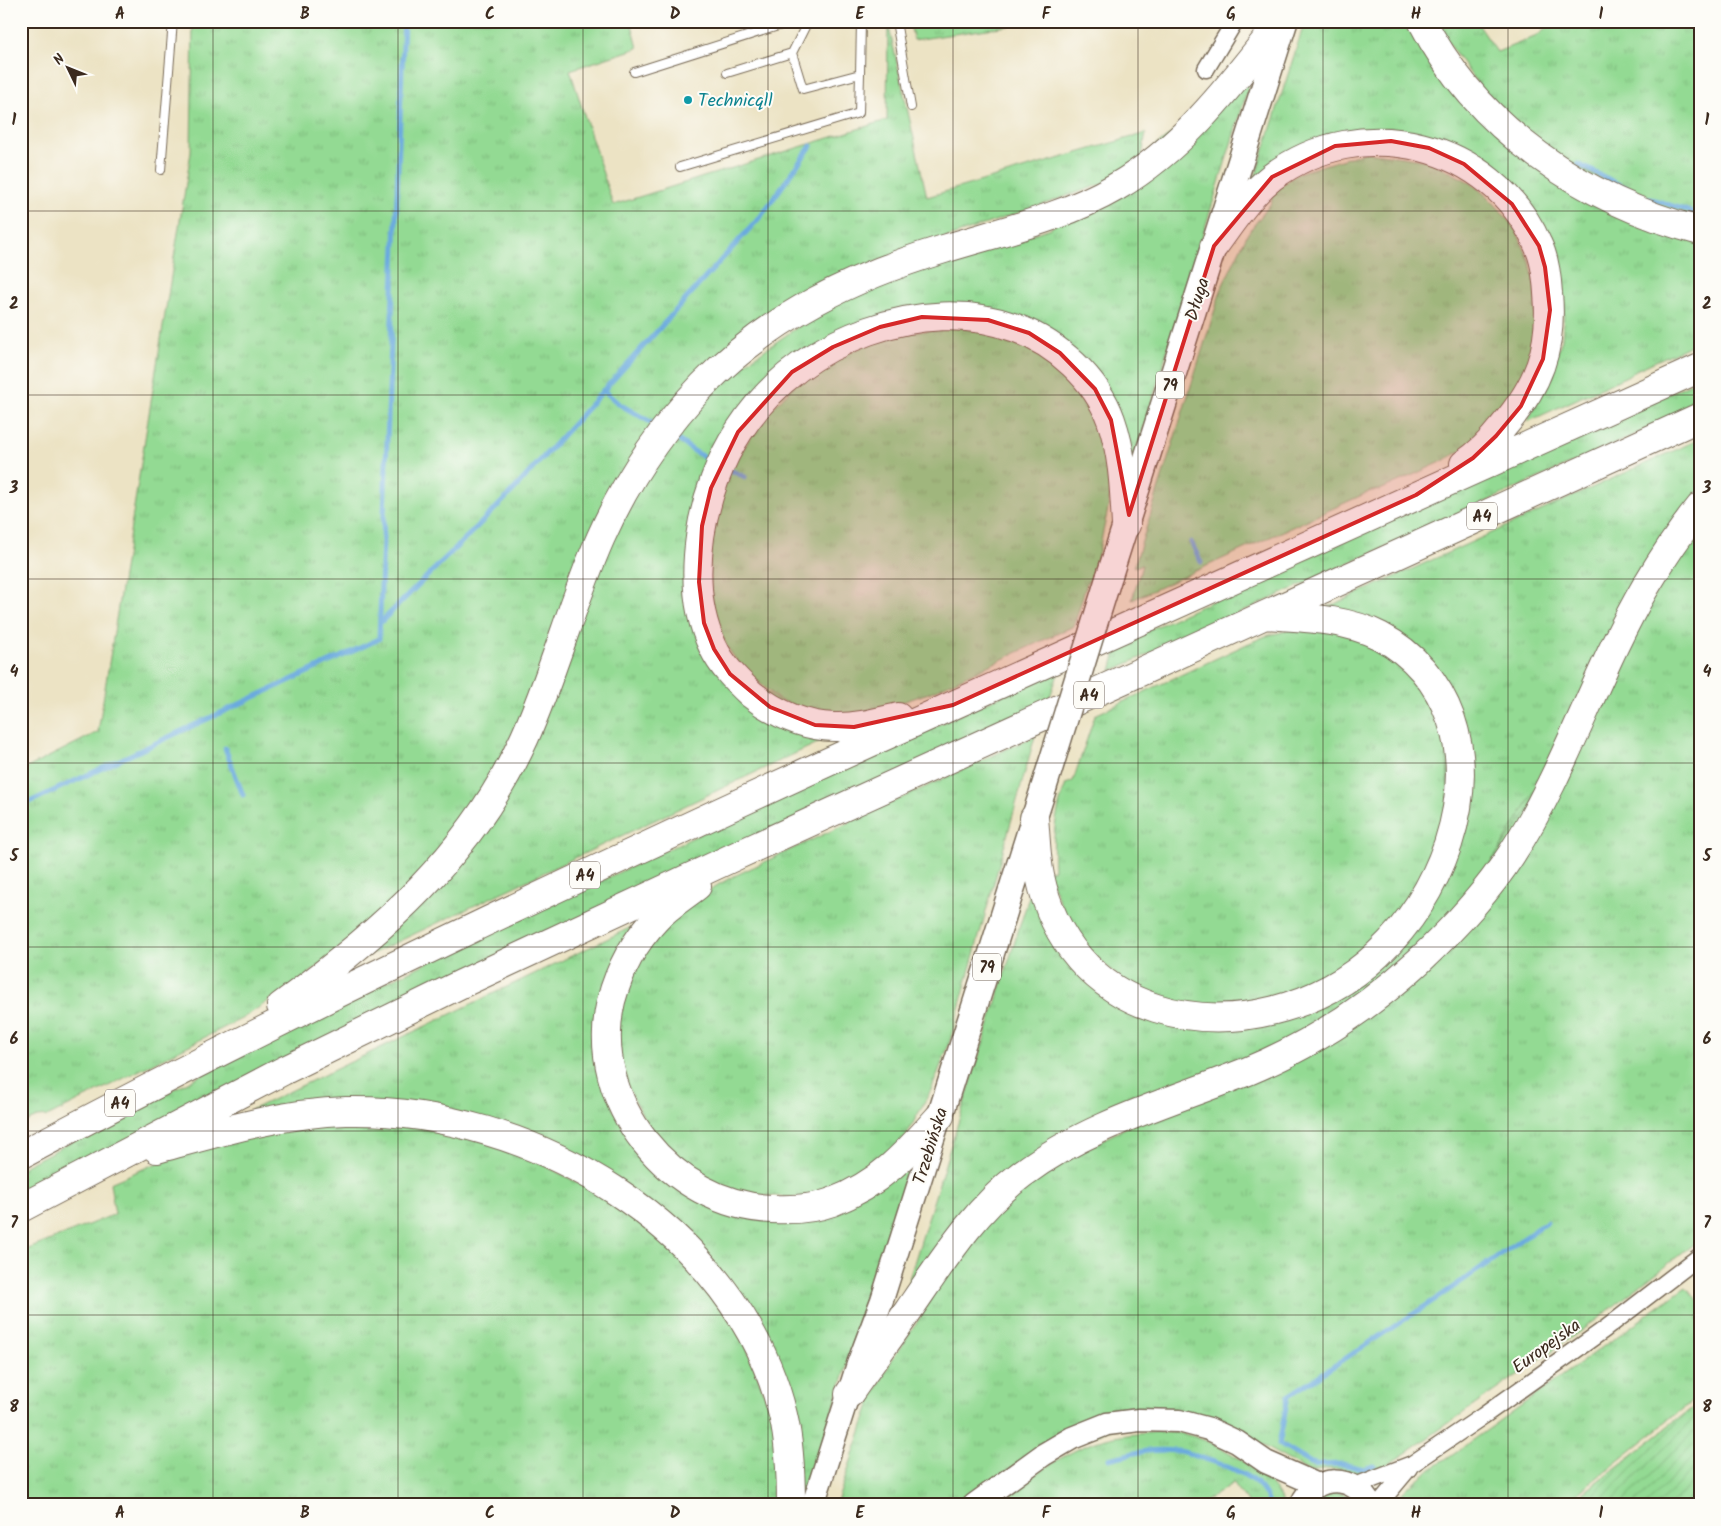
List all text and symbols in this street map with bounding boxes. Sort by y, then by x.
text: A [115,2,125,27]
text: B [300,2,310,27]
text: C [485,2,495,27]
text: D [670,2,681,27]
text: E [856,2,866,27]
text: F [1042,2,1052,27]
text: G [1226,2,1236,27]
text: H [1411,2,1421,27]
text: I [1599,2,1604,27]
north arrow [42,42,92,92]
text: N [48,49,70,71]
place label: Technicqll [698,87,773,116]
marker: Technicqll [682,94,694,106]
text: 1 [12,108,17,133]
text: 1 [1705,108,1710,133]
street label: Długa [1178,274,1219,325]
text: 2 [9,292,19,317]
text: 2 [1702,292,1712,317]
road number: 79 [1156,372,1184,398]
text: 3 [9,476,19,501]
text: 3 [1702,476,1712,501]
road number: A4 [1467,502,1497,530]
text: 4 [10,660,19,685]
text: 4 [1703,660,1712,685]
road number: A4 [1074,682,1104,708]
text: 5 [9,844,20,869]
text: 5 [1702,844,1713,869]
road number: A4 [570,862,600,888]
road number: 79 [973,954,1001,980]
text: 6 [10,1027,19,1052]
text: 6 [1703,1027,1712,1052]
road number: A4 [105,1090,135,1116]
street label: Trzebińska [906,1104,957,1189]
text: 7 [10,1211,18,1236]
text: 7 [1703,1211,1711,1236]
street label: Europejska [1506,1312,1587,1382]
text: 8 [9,1395,19,1420]
text: 8 [1702,1395,1712,1420]
text: A [115,1501,125,1526]
text: B [300,1501,310,1526]
text: C [485,1501,495,1526]
text: D [670,1501,681,1526]
text: E [856,1501,866,1526]
text: F [1042,1501,1052,1526]
text: G [1226,1501,1236,1526]
text: H [1411,1501,1421,1526]
text: I [1599,1501,1604,1526]

